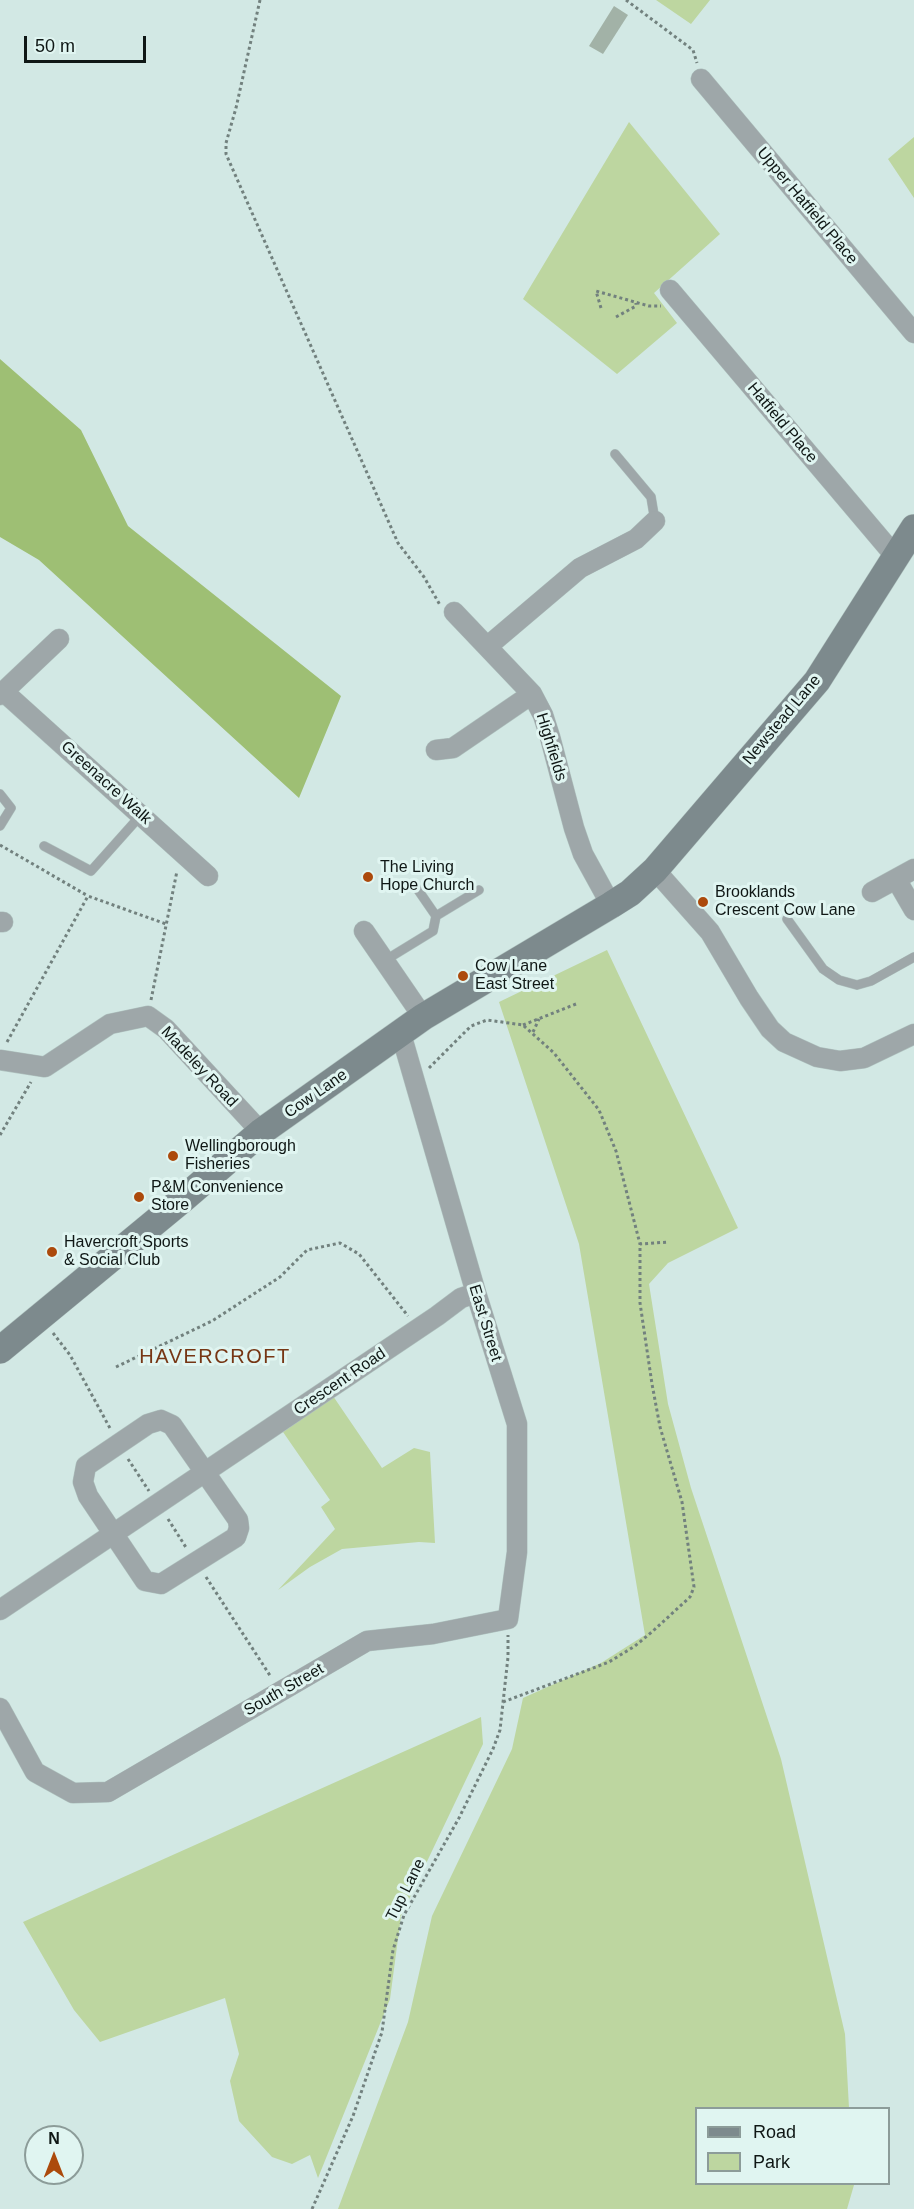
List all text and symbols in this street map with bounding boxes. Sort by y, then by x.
scale bar [27,24,148,62]
text: 50 m [35,36,75,56]
street label: Upper Hatfield Place [752,144,862,268]
street label: Hatfield Place [743,379,821,467]
street label: Newstead Lane [739,671,825,769]
street label: Highfields [532,711,570,783]
street label: Greenacre Walk [57,737,155,829]
place label: The Living Hope Church [380,858,474,896]
marker: The Living Hope Church [361,870,375,884]
place label: Brooklands Crescent Cow Lane [715,883,856,921]
marker: Brooklands Crescent Cow Lane [696,895,710,909]
place label: Cow Lane East Street [475,957,554,995]
marker: Cow Lane East Street [456,969,470,983]
street label: Madeley Road [157,1023,241,1111]
street label: Cow Lane [281,1065,351,1123]
place label: Wellingborough Fisheries [185,1137,296,1175]
marker: Wellingborough Fisheries [166,1149,180,1163]
place label: P&M Convenience Store [151,1178,284,1216]
marker: P&M Convenience Store [132,1190,146,1204]
place label: Havercroft Sports & Social Club [64,1233,188,1271]
marker: Havercroft Sports & Social Club [45,1245,59,1259]
street label: East Street [464,1282,506,1364]
street label: Crescent Road [290,1344,390,1420]
district label: HAVERCROFT [139,1345,291,1369]
street label: South Street [241,1659,327,1721]
street label: Tup Lane [382,1856,430,1924]
legend [695,2107,890,2185]
text: Road [753,2122,796,2142]
north arrow [24,2125,84,2185]
text: N [48,2130,60,2147]
text: Park [753,2152,790,2172]

